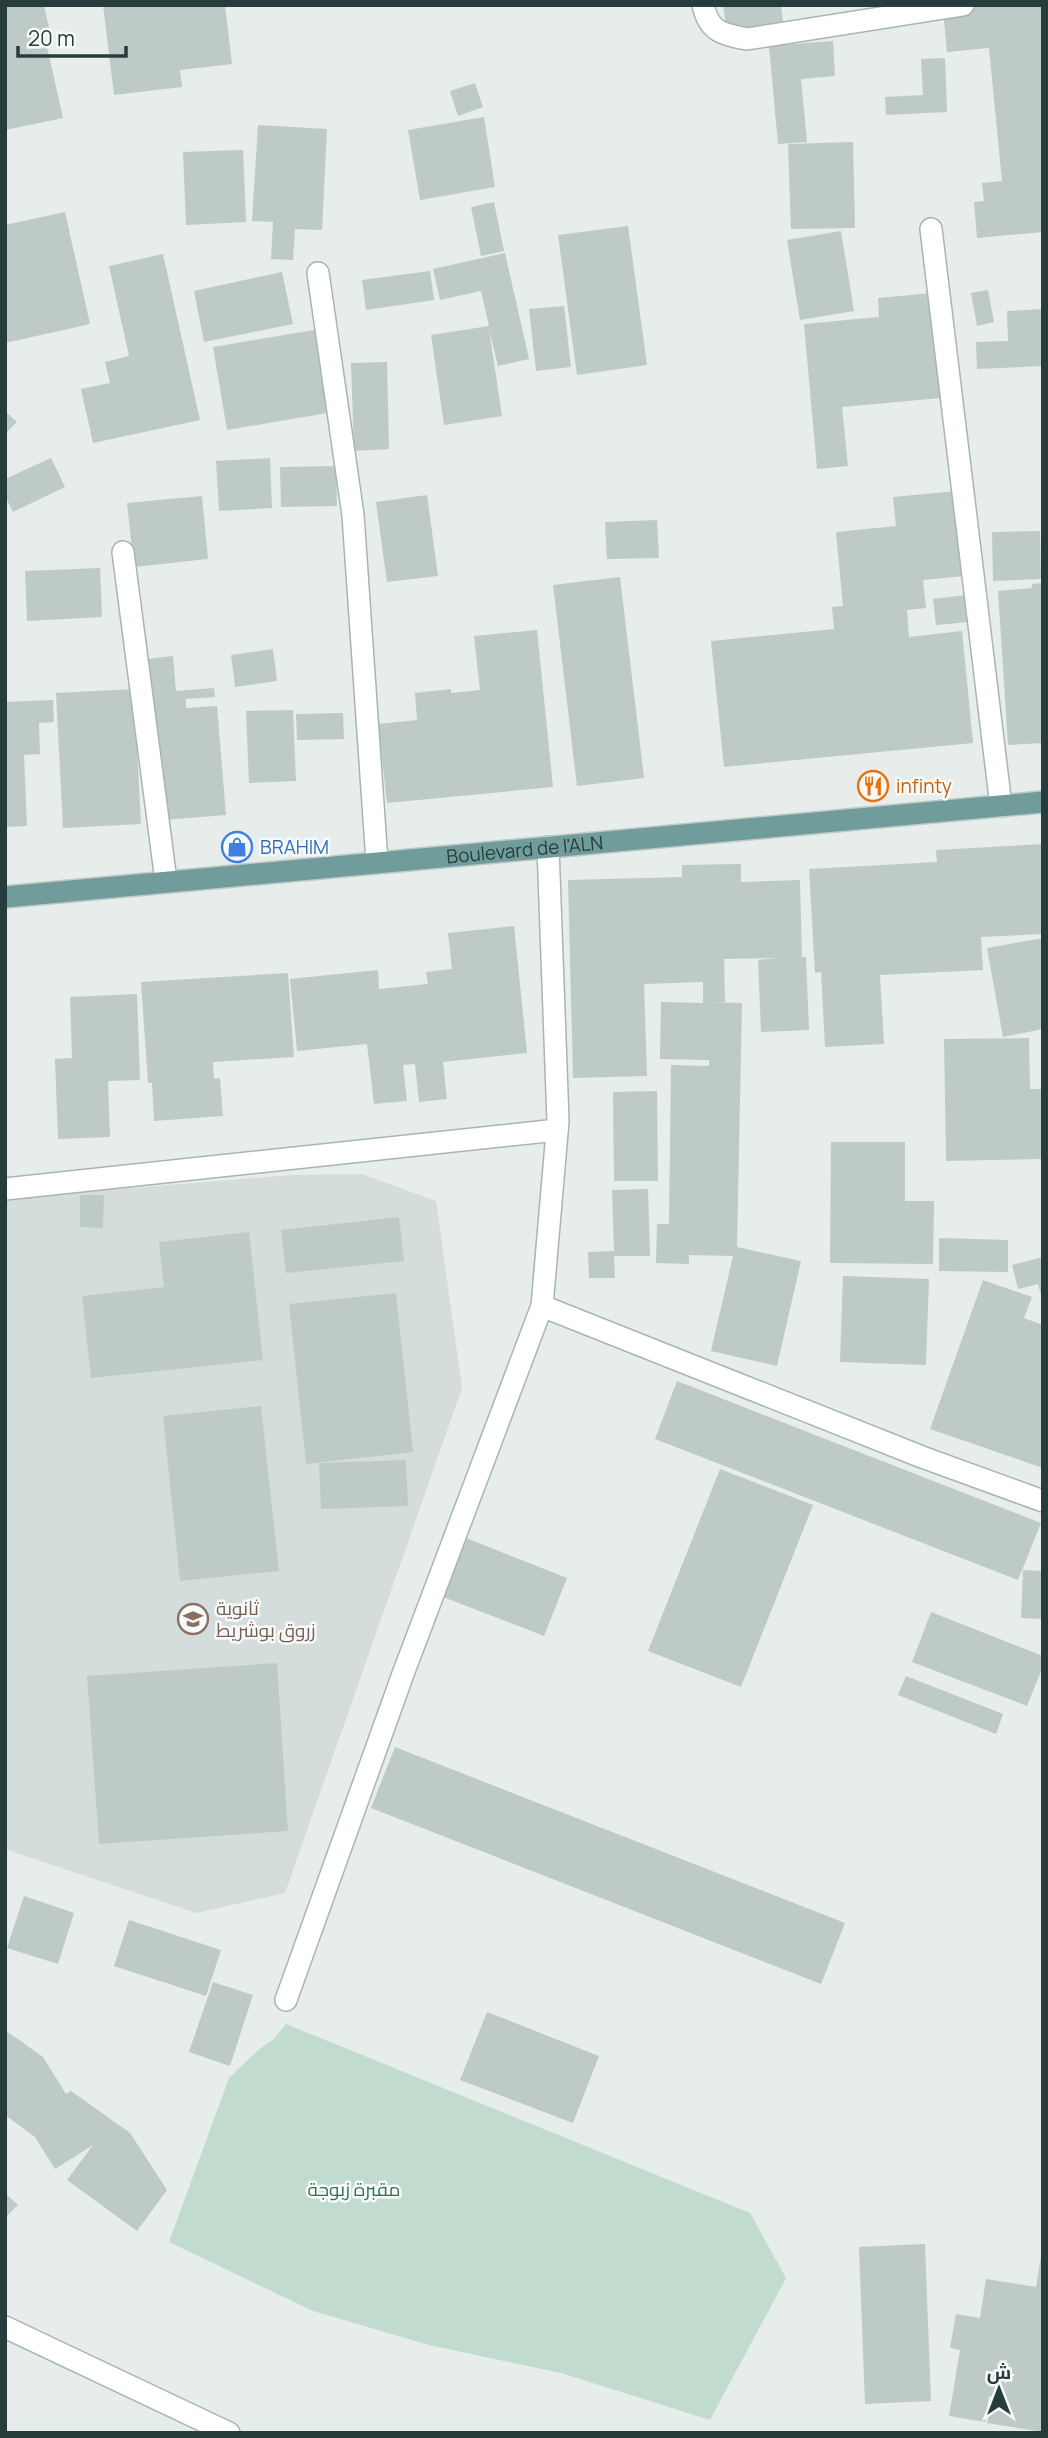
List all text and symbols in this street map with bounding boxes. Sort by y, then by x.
scale bar [18,14,126,58]
text: 20 m [28,24,75,52]
restaurant icon: infinty [856,769,890,803]
place label: infinty [896,773,952,799]
street label: Boulevard de l'ALN [445,829,604,870]
shop icon: BRAHIM [220,830,254,864]
place label: BRAHIM [260,834,329,860]
place label: ثانوية زروق بوشريط [216,1595,315,1643]
school or university icon: ثانوية زروق بوشريط [176,1602,210,1636]
park label: مقبرة زبوجة [307,2176,401,2202]
north arrow [964,2354,1034,2424]
text: ش [987,2359,1011,2385]

